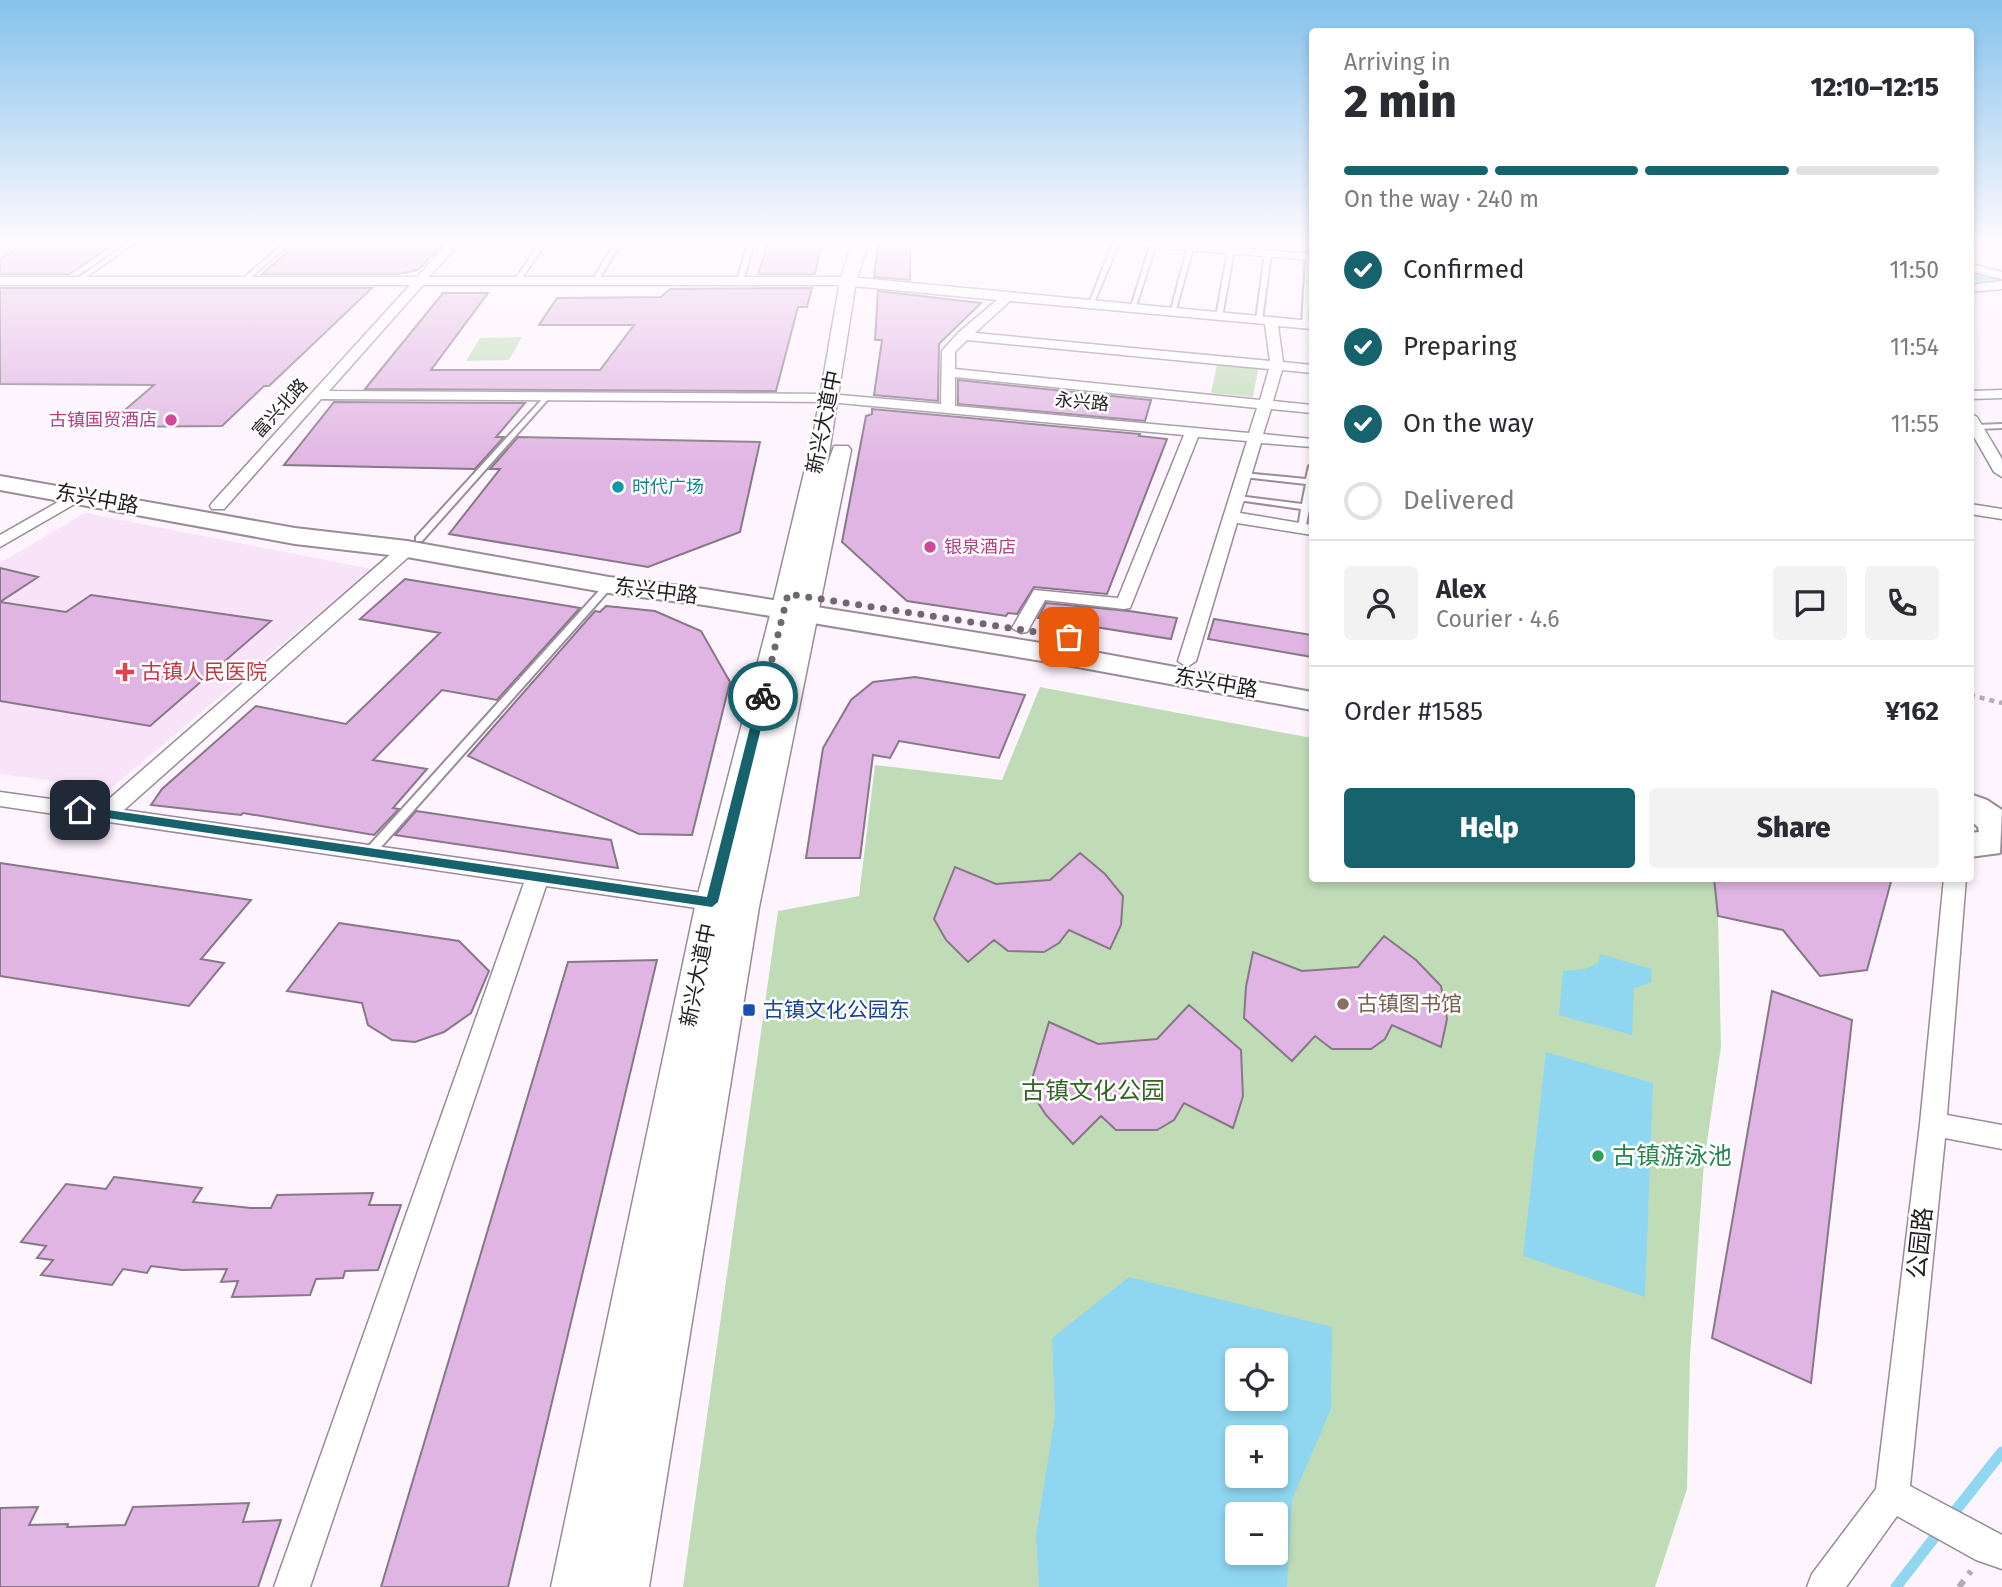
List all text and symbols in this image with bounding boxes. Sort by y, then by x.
text: Arriving in [1344,48,1451,76]
text: 12:10–12:15 [1810,72,1939,103]
text: 2 min [1344,74,1457,129]
text: On the way · 240 m [1344,185,1539,213]
icon: check [1344,251,1382,289]
text: Confirmed [1403,254,1524,285]
text: 11:50 [1889,256,1939,284]
icon: check [1344,328,1382,366]
text: Preparing [1403,331,1516,362]
text: 11:54 [1890,333,1939,361]
street label: 新兴大道中 [801,368,847,476]
street label: 富兴北路 [248,374,312,442]
street label: 永兴路 [1054,389,1110,415]
icon: check [1344,405,1382,443]
text: On the way [1403,408,1534,439]
place label: 古镇国贸酒店 [49,409,157,431]
text: 11:55 [1891,410,1939,438]
marker: 古镇国贸酒店 [163,412,179,428]
place label: 时代广场 [632,476,704,498]
street label: 东兴中路 [53,479,141,519]
marker: 时代广场 [610,479,626,495]
text: Delivered [1403,485,1515,516]
place label: 银泉酒店 [944,536,1016,558]
marker: 银泉酒店 [922,539,938,555]
button: person [1344,566,1418,640]
button: chat [1773,566,1847,640]
button: phone [1865,566,1939,640]
street label: 东兴中路 [613,573,699,609]
text: Alex [1436,574,1486,605]
text: Courier · 4.6 [1436,605,1560,633]
pin [1039,607,1099,667]
icon: bag [1050,618,1088,656]
place label: 古镇人民医院 [141,659,267,685]
courier [728,661,798,731]
marker: 古镇人民医院 [115,662,135,682]
street label: 东兴中路 [1172,663,1260,703]
icon: bike [744,677,782,715]
text: Order #1585 [1344,696,1483,727]
text: ¥162 [1885,696,1939,727]
pin [50,780,110,840]
button: Help [1344,788,1635,868]
button: Share [1649,788,1939,868]
icon: home [61,791,99,829]
street label: 新兴大道中 [675,921,721,1029]
place label: 古镇图书馆 [1357,991,1462,1017]
marker: 古镇图书馆 [1335,996,1351,1012]
place label: 古镇文化公园东 [763,997,910,1023]
marker: 古镇文化公园东 [741,1002,757,1018]
park label: 古镇文化公园 [1021,1077,1165,1105]
place label: 古镇游泳池 [1612,1142,1732,1170]
marker: 古镇游泳池 [1590,1148,1606,1164]
street label: 公园路 [1902,1206,1938,1280]
map controls [1225,1348,1288,1565]
button: locate [1225,1348,1288,1411]
button: + [1225,1425,1288,1488]
button: − [1225,1502,1288,1565]

